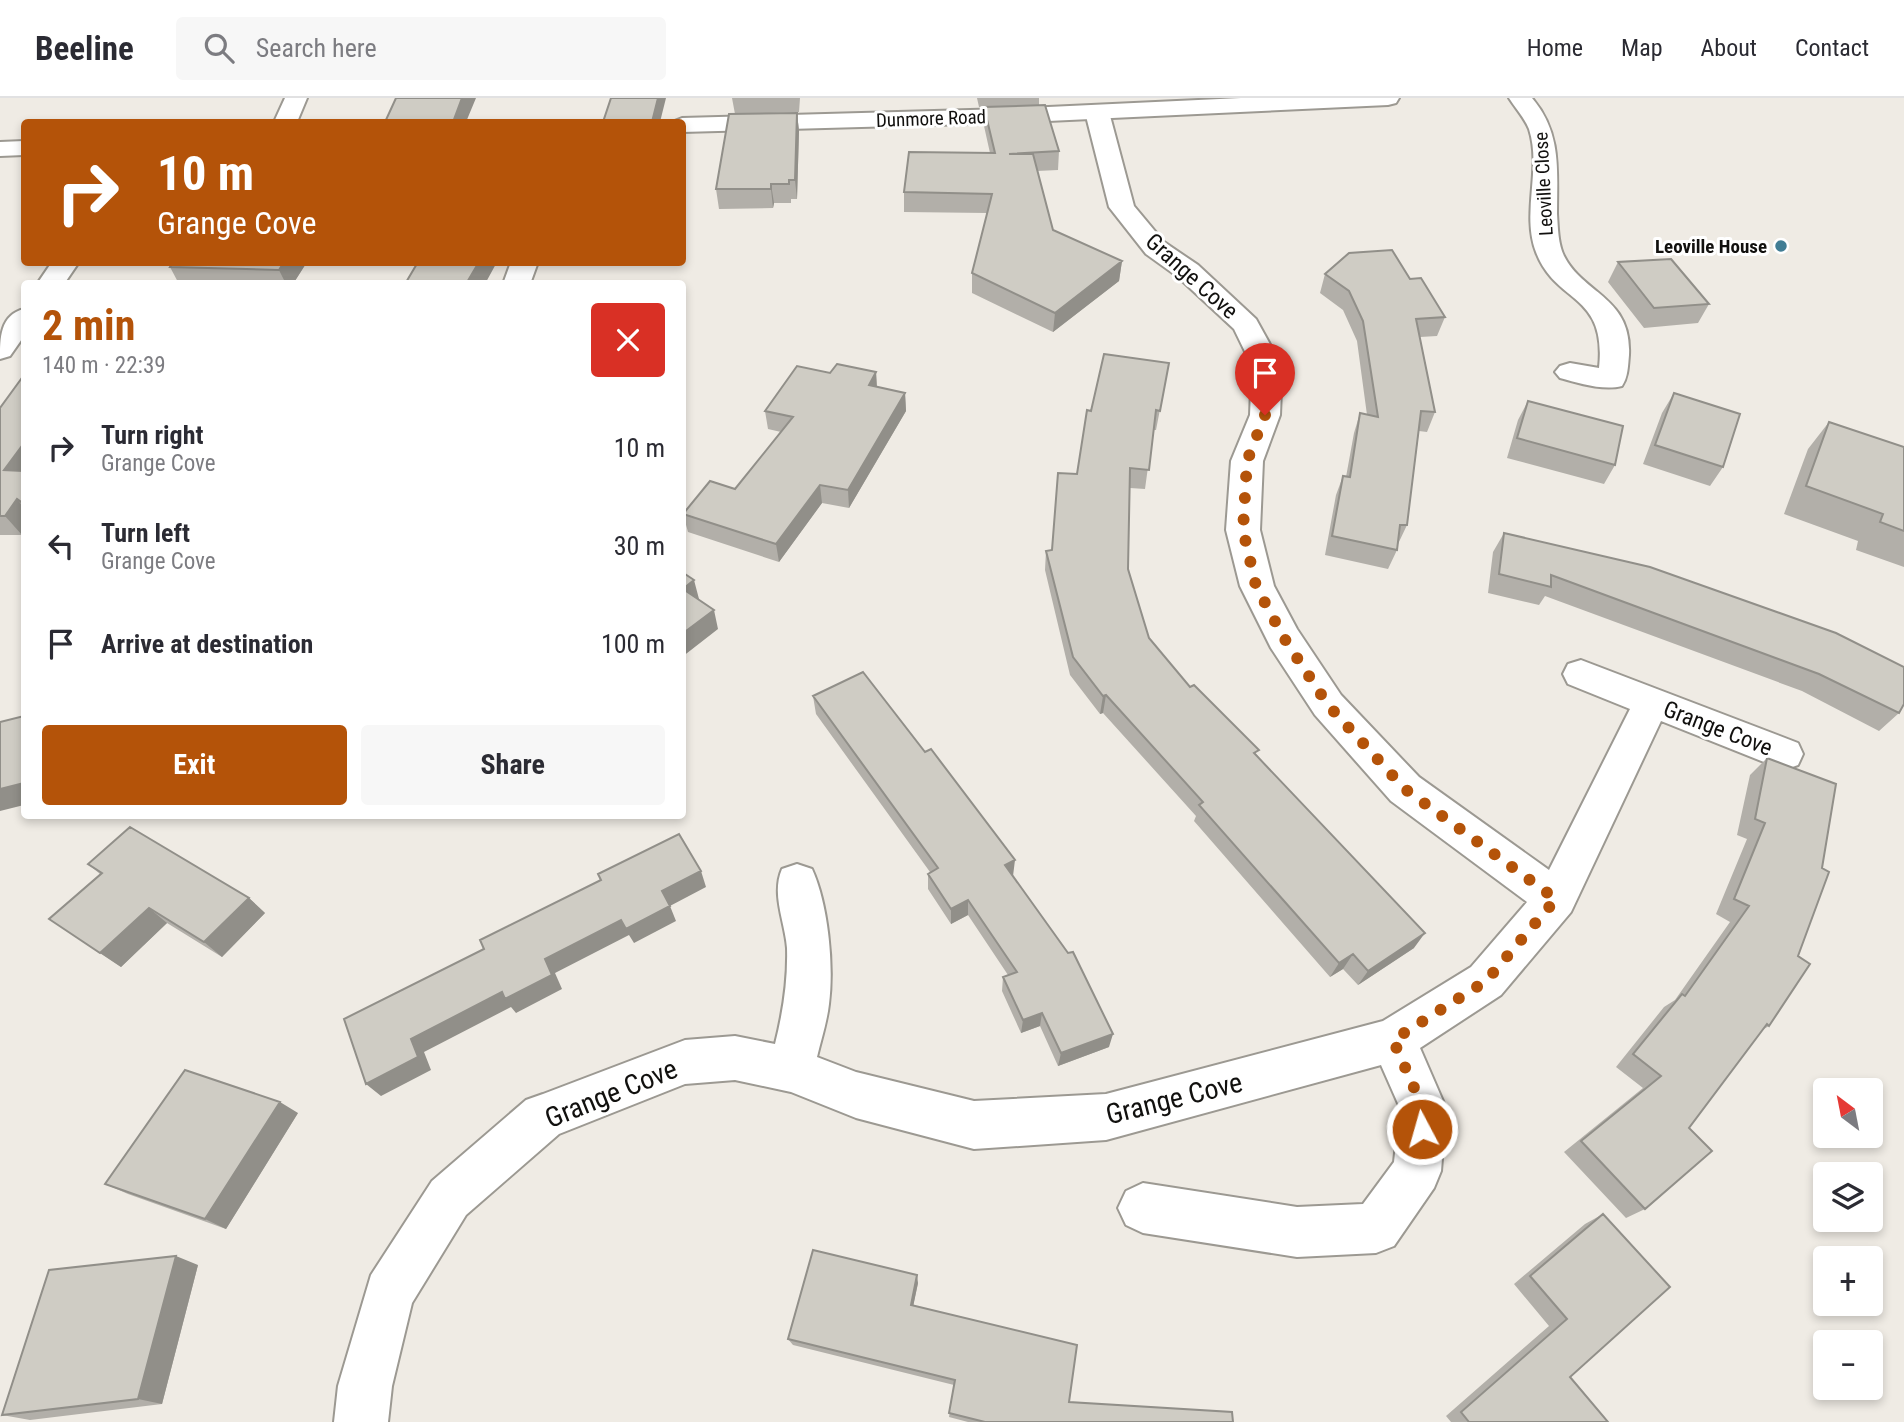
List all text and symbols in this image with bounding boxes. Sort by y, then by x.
search box [176,17,666,80]
text: Beeline [35,29,134,68]
icon: search [200,29,238,67]
text: Search here [256,33,377,63]
text: Home [1527,34,1583,62]
text: Map [1621,34,1663,62]
text: About [1701,34,1757,62]
text: Contact [1795,34,1869,62]
street label: Dunmore Road [876,105,986,132]
street label: Leoville Close [1529,131,1558,237]
text: 10 m [157,145,254,202]
icon: right [42,147,133,238]
text: Grange Cove [157,204,316,242]
street label: Grange Cove [1140,228,1243,325]
place label: Leoville House [1655,235,1767,258]
marker: Leoville House [1773,238,1789,254]
text: 2 min [42,301,135,350]
button: close [591,303,665,377]
pin [1235,343,1295,415]
text: 140 m · 22:39 [42,352,166,379]
icon: arrive [1246,354,1284,392]
text: Turn right [101,420,203,450]
icon: right [42,429,80,467]
text: 10 m [614,433,665,463]
text: Grange Cove [101,450,216,477]
text: Turn left [101,518,190,548]
icon: left [42,527,80,565]
text: 30 m [614,531,665,561]
text: Grange Cove [101,548,216,575]
icon: arrive [42,625,80,663]
text: Arrive at destination [101,629,313,659]
text: 100 m [601,629,665,659]
street label: Grange Cove [1659,695,1776,762]
button: Exit [42,725,347,805]
button: Share [361,725,665,805]
street label: Grange Cove [540,1052,682,1135]
street label: Grange Cove [1102,1066,1246,1131]
north arrow [1813,1078,1883,1148]
map controls [1813,1078,1883,1400]
position arrow [1385,1092,1459,1166]
button: layers [1813,1162,1883,1232]
button: + [1813,1246,1883,1316]
button: − [1813,1330,1883,1400]

